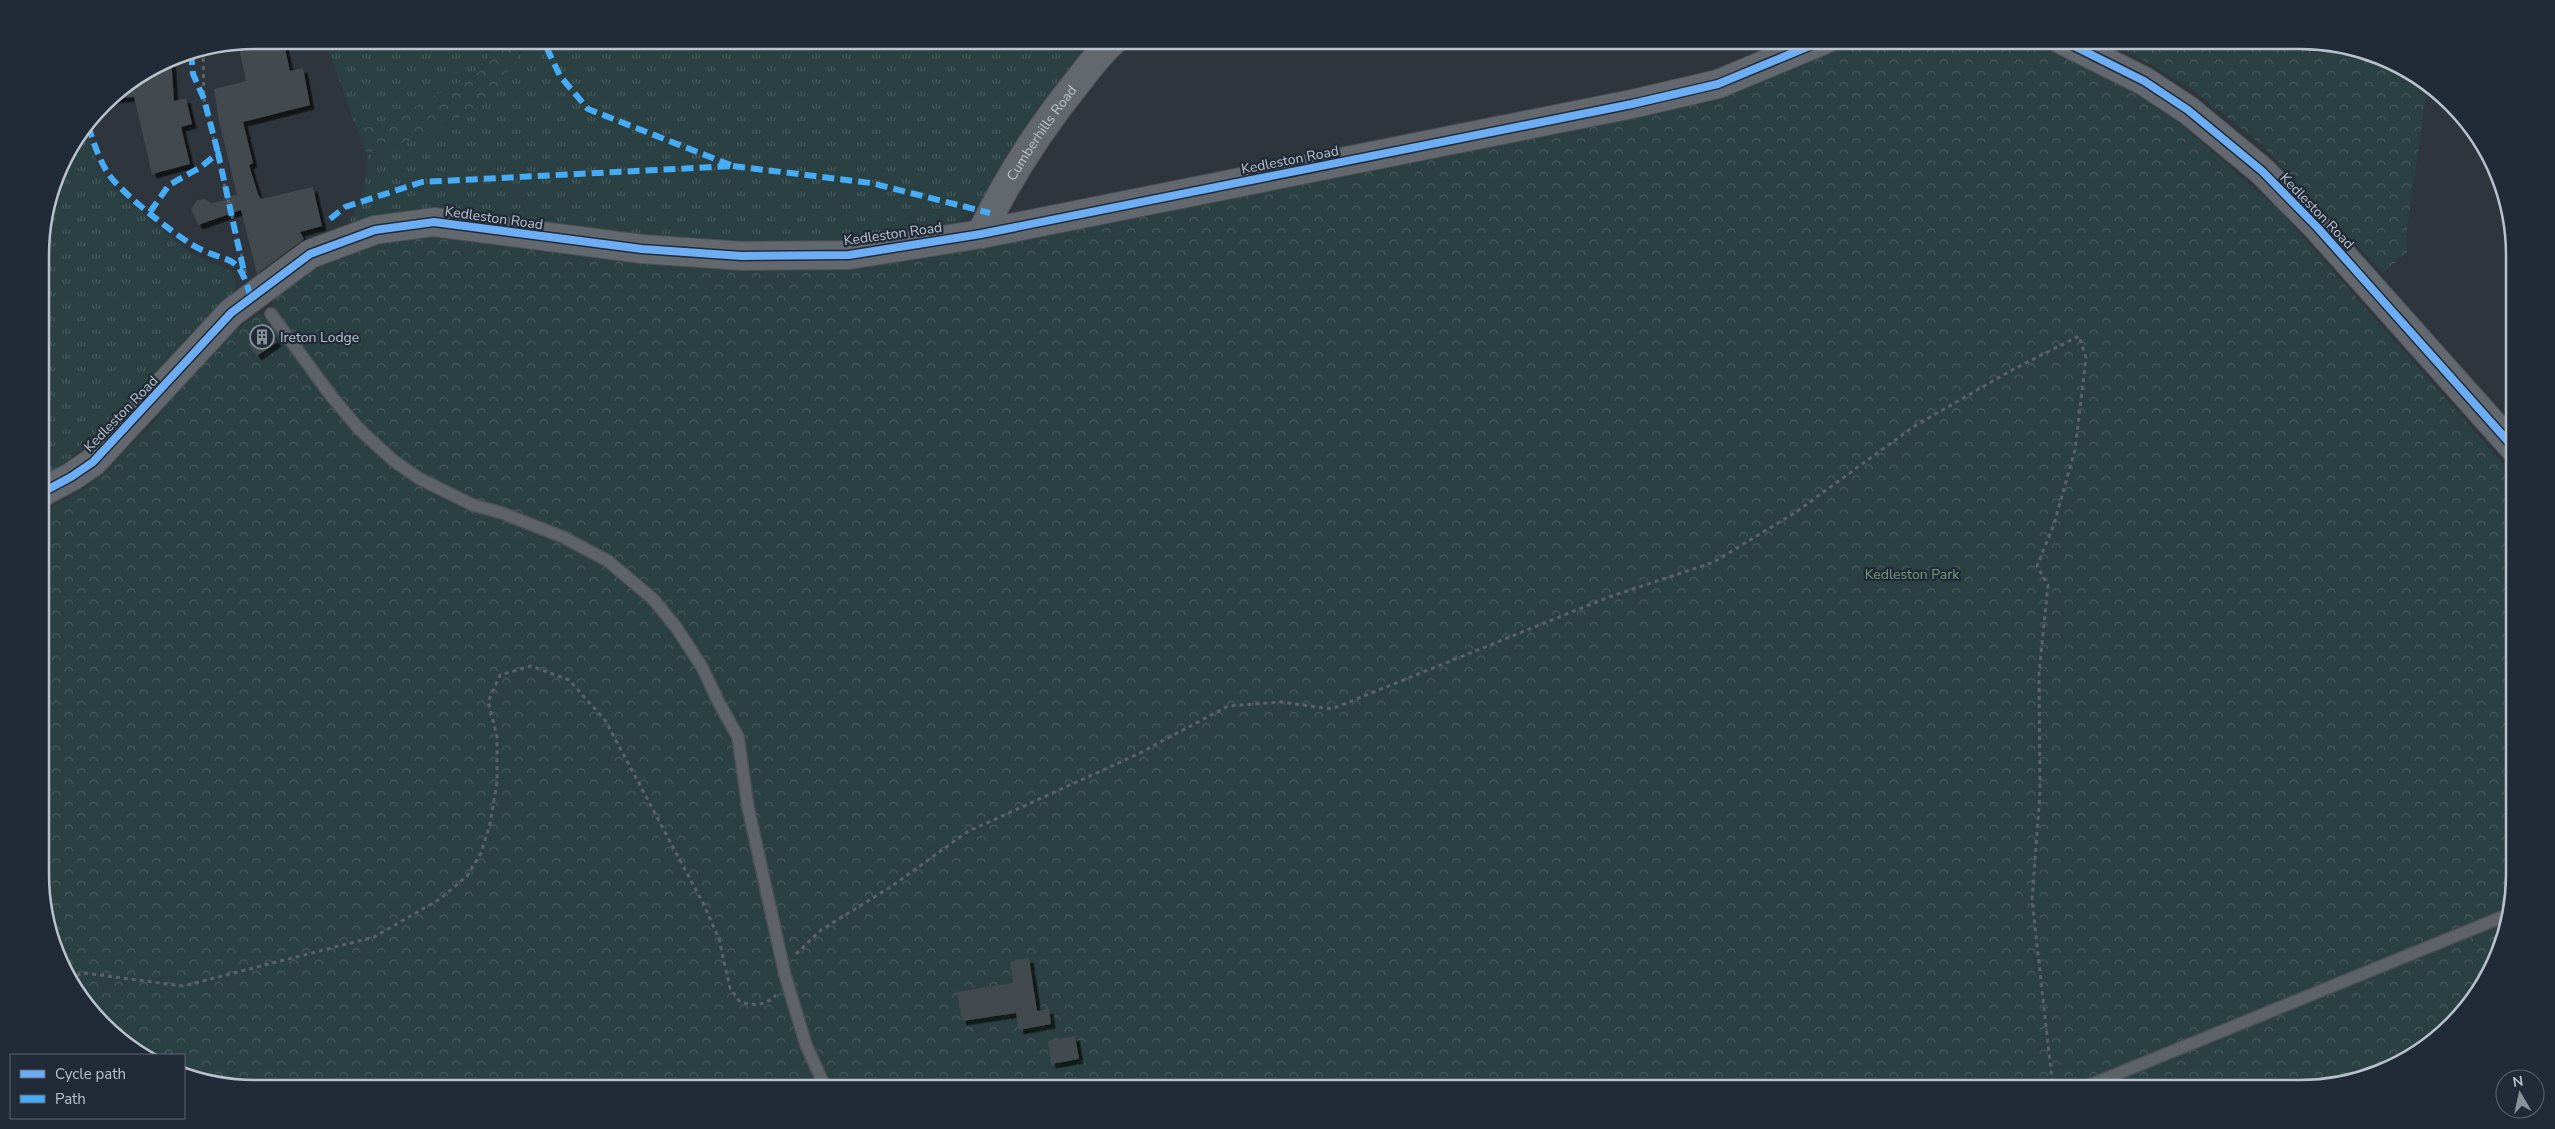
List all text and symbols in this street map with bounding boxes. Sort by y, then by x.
street label: Cumberhills Road [1002,81,1081,184]
street label: Kedleston Road [1240,141,1340,179]
street label: Kedleston Road [2276,169,2358,253]
street label: Kedleston Road [444,202,544,234]
street label: Kedleston Road [843,218,943,250]
building icon: Ireton Lodge [249,324,275,350]
place label: Ireton Lodge [280,328,359,347]
street label: Kedleston Road [80,372,162,456]
park label: Kedleston Park [1865,565,1960,584]
legend [10,1054,185,1119]
text: Cycle path [55,1064,126,1084]
north arrow [2495,1069,2545,1119]
text: N [2511,1071,2525,1092]
text: Path [55,1089,86,1109]

